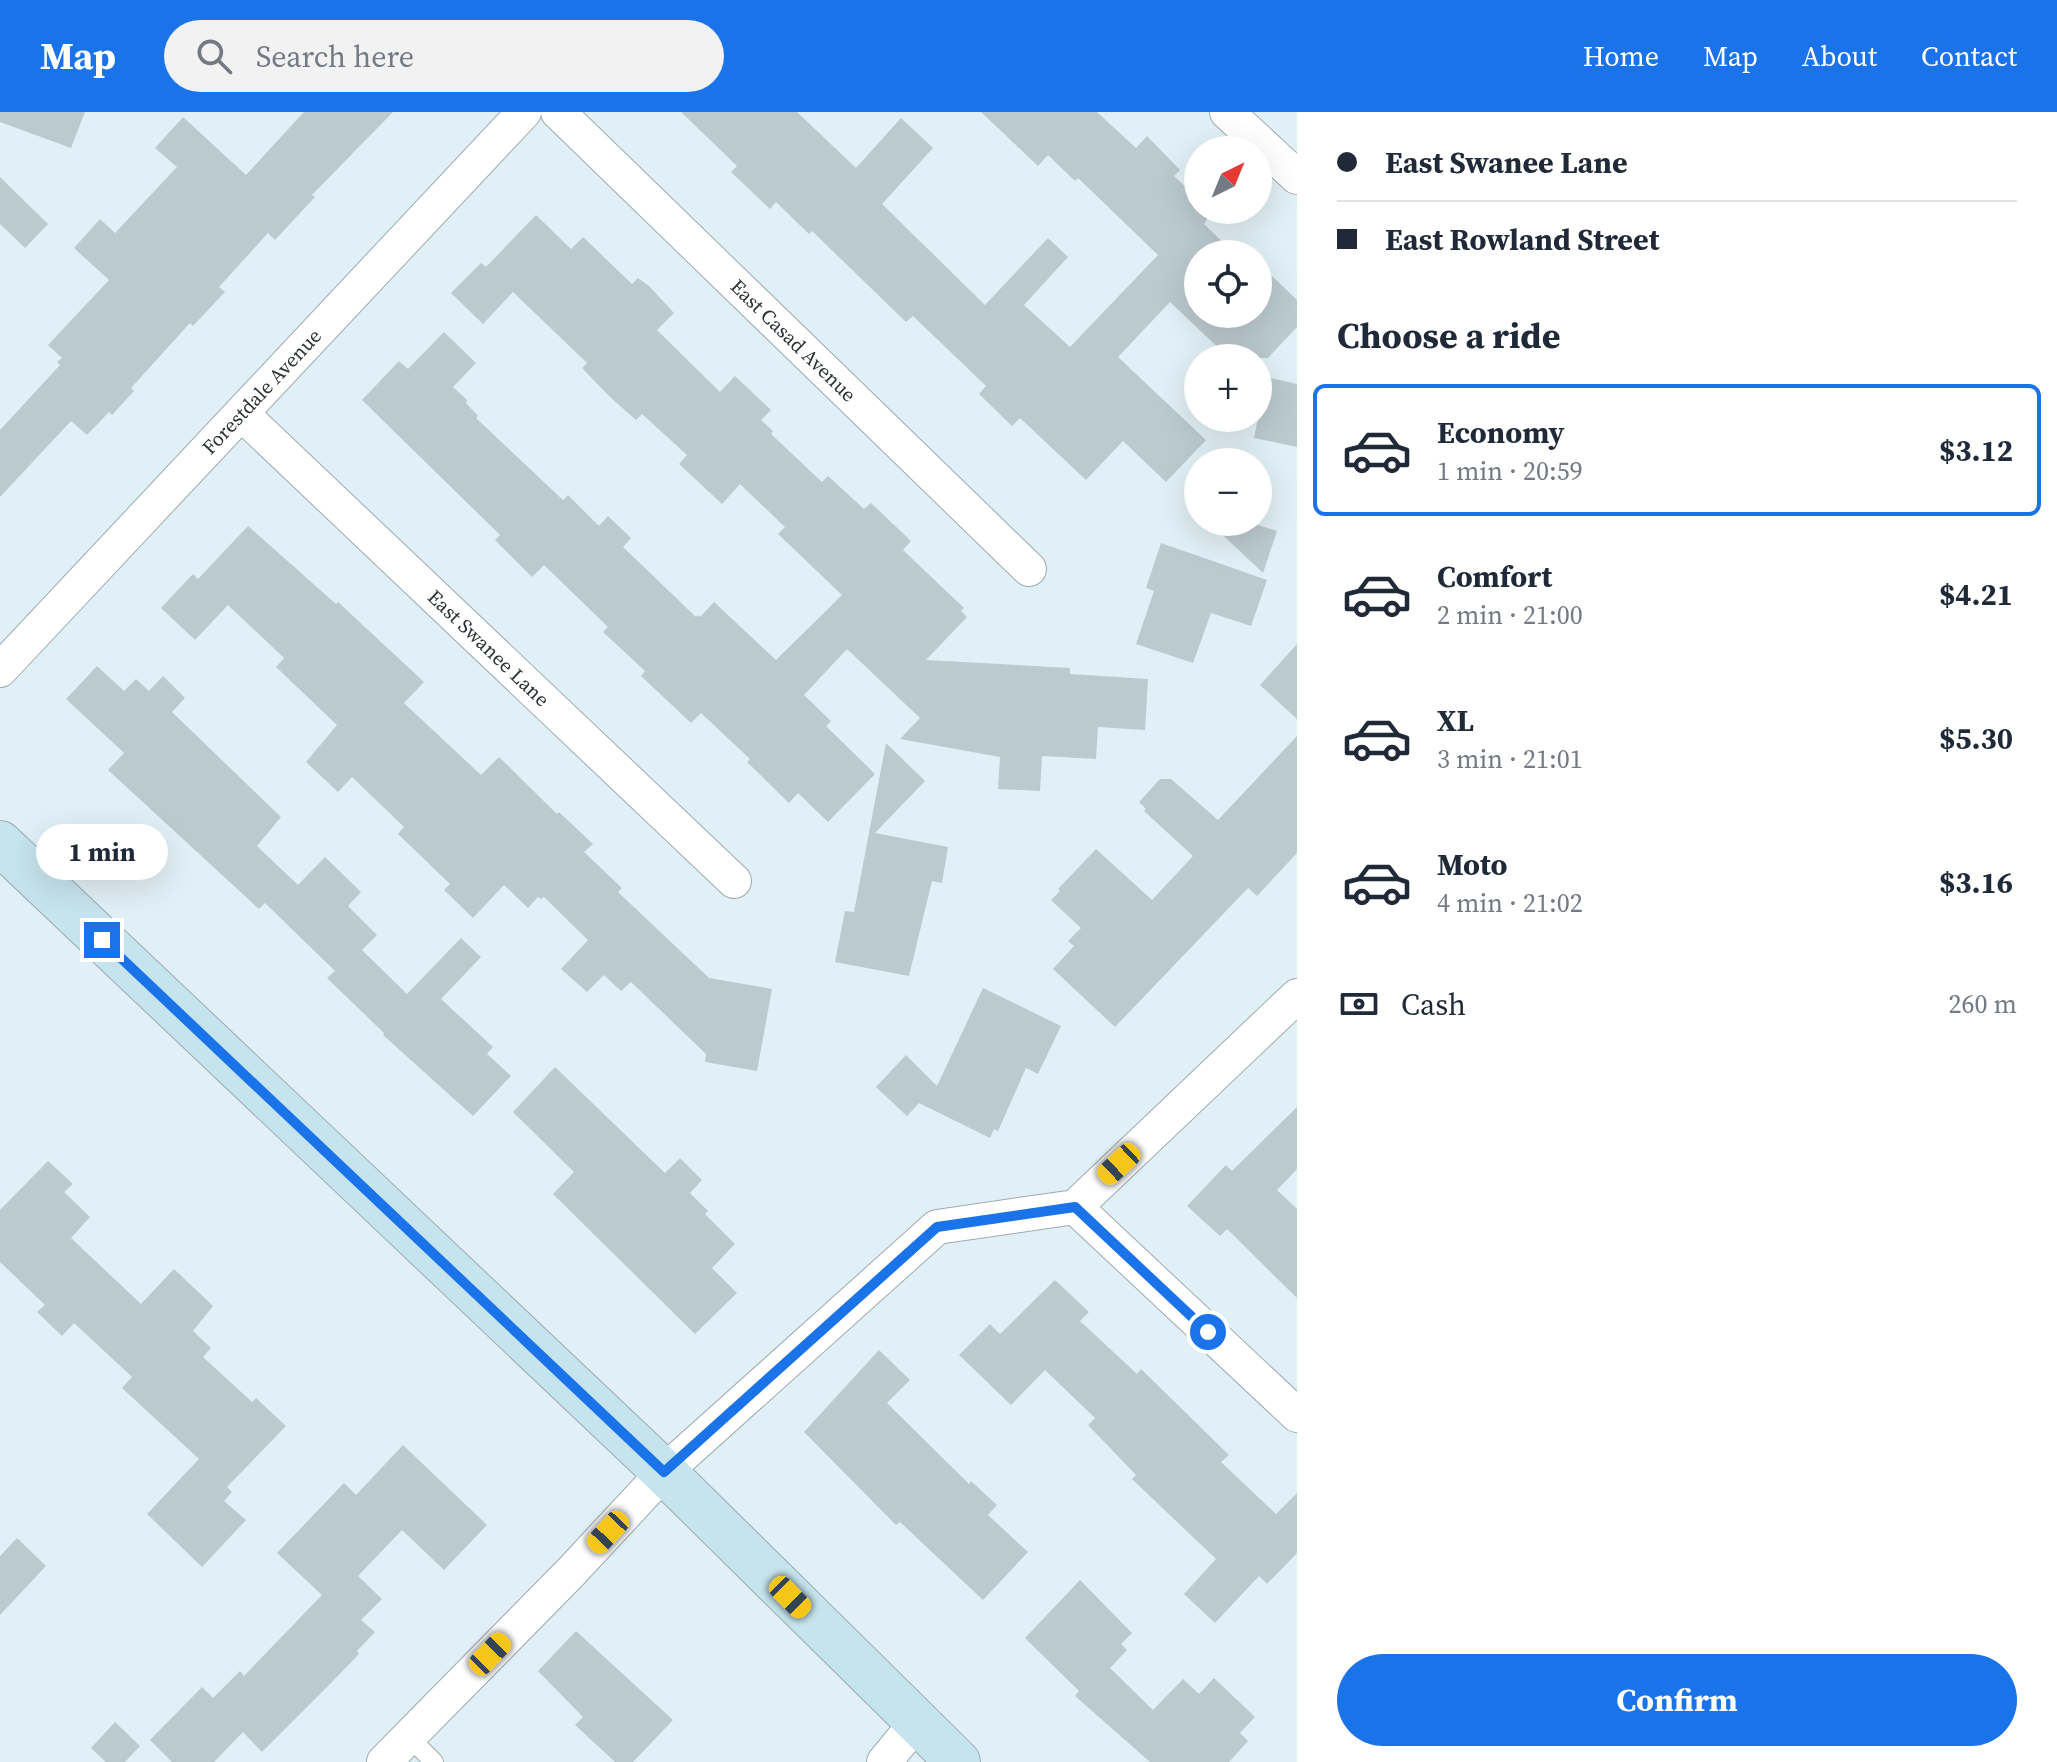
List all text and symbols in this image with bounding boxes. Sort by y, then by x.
search box [164,20,724,92]
text: Map [40,30,116,82]
icon: search [192,34,236,78]
text: Search here [256,36,414,77]
text: Home [1583,37,1659,75]
text: Map [1703,37,1758,75]
text: About [1802,37,1877,75]
text: Contact [1921,37,2017,75]
north arrow [1184,136,1272,224]
map controls [1184,136,1272,536]
text: East Swanee Lane [1385,142,1628,183]
text: East Rowland Street [1385,219,1659,260]
button: locate [1184,240,1272,328]
street label: East Casad Avenue [724,273,863,408]
text: Choose a ride [1337,311,1560,360]
street label: Forestdale Avenue [195,322,328,461]
button: + [1184,344,1272,432]
text: Economy [1437,412,1565,453]
icon: car [1341,414,1413,486]
text: $3.12 [1939,430,2013,471]
button: − [1184,448,1272,536]
text: 1 min · 20:59 [1437,453,1583,489]
text: Comfort [1437,556,1552,597]
icon: car [1341,558,1413,630]
text: $4.21 [1939,574,2013,615]
street label: East Swanee Lane [421,583,556,713]
text: 2 min · 21:00 [1437,597,1583,633]
text: XL [1437,700,1474,741]
icon: car [1341,702,1413,774]
text: $5.30 [1939,718,2013,759]
text: 3 min · 21:01 [1437,741,1583,777]
callout: 1 min [36,824,168,880]
text: 1 min [68,834,136,870]
text: Moto [1437,844,1508,885]
icon: car [1341,846,1413,918]
text: $3.16 [1939,862,2013,903]
text: 4 min · 21:02 [1437,885,1583,921]
route end [84,922,120,958]
icon: cash [1337,982,1381,1026]
text: Cash [1401,984,1466,1025]
text: 260 m [1949,986,2017,1022]
car [1093,1139,1145,1189]
route start [1190,1314,1226,1350]
car [583,1506,633,1558]
car [765,1572,815,1622]
car [465,1628,515,1680]
button: Confirm [1337,1654,2017,1746]

